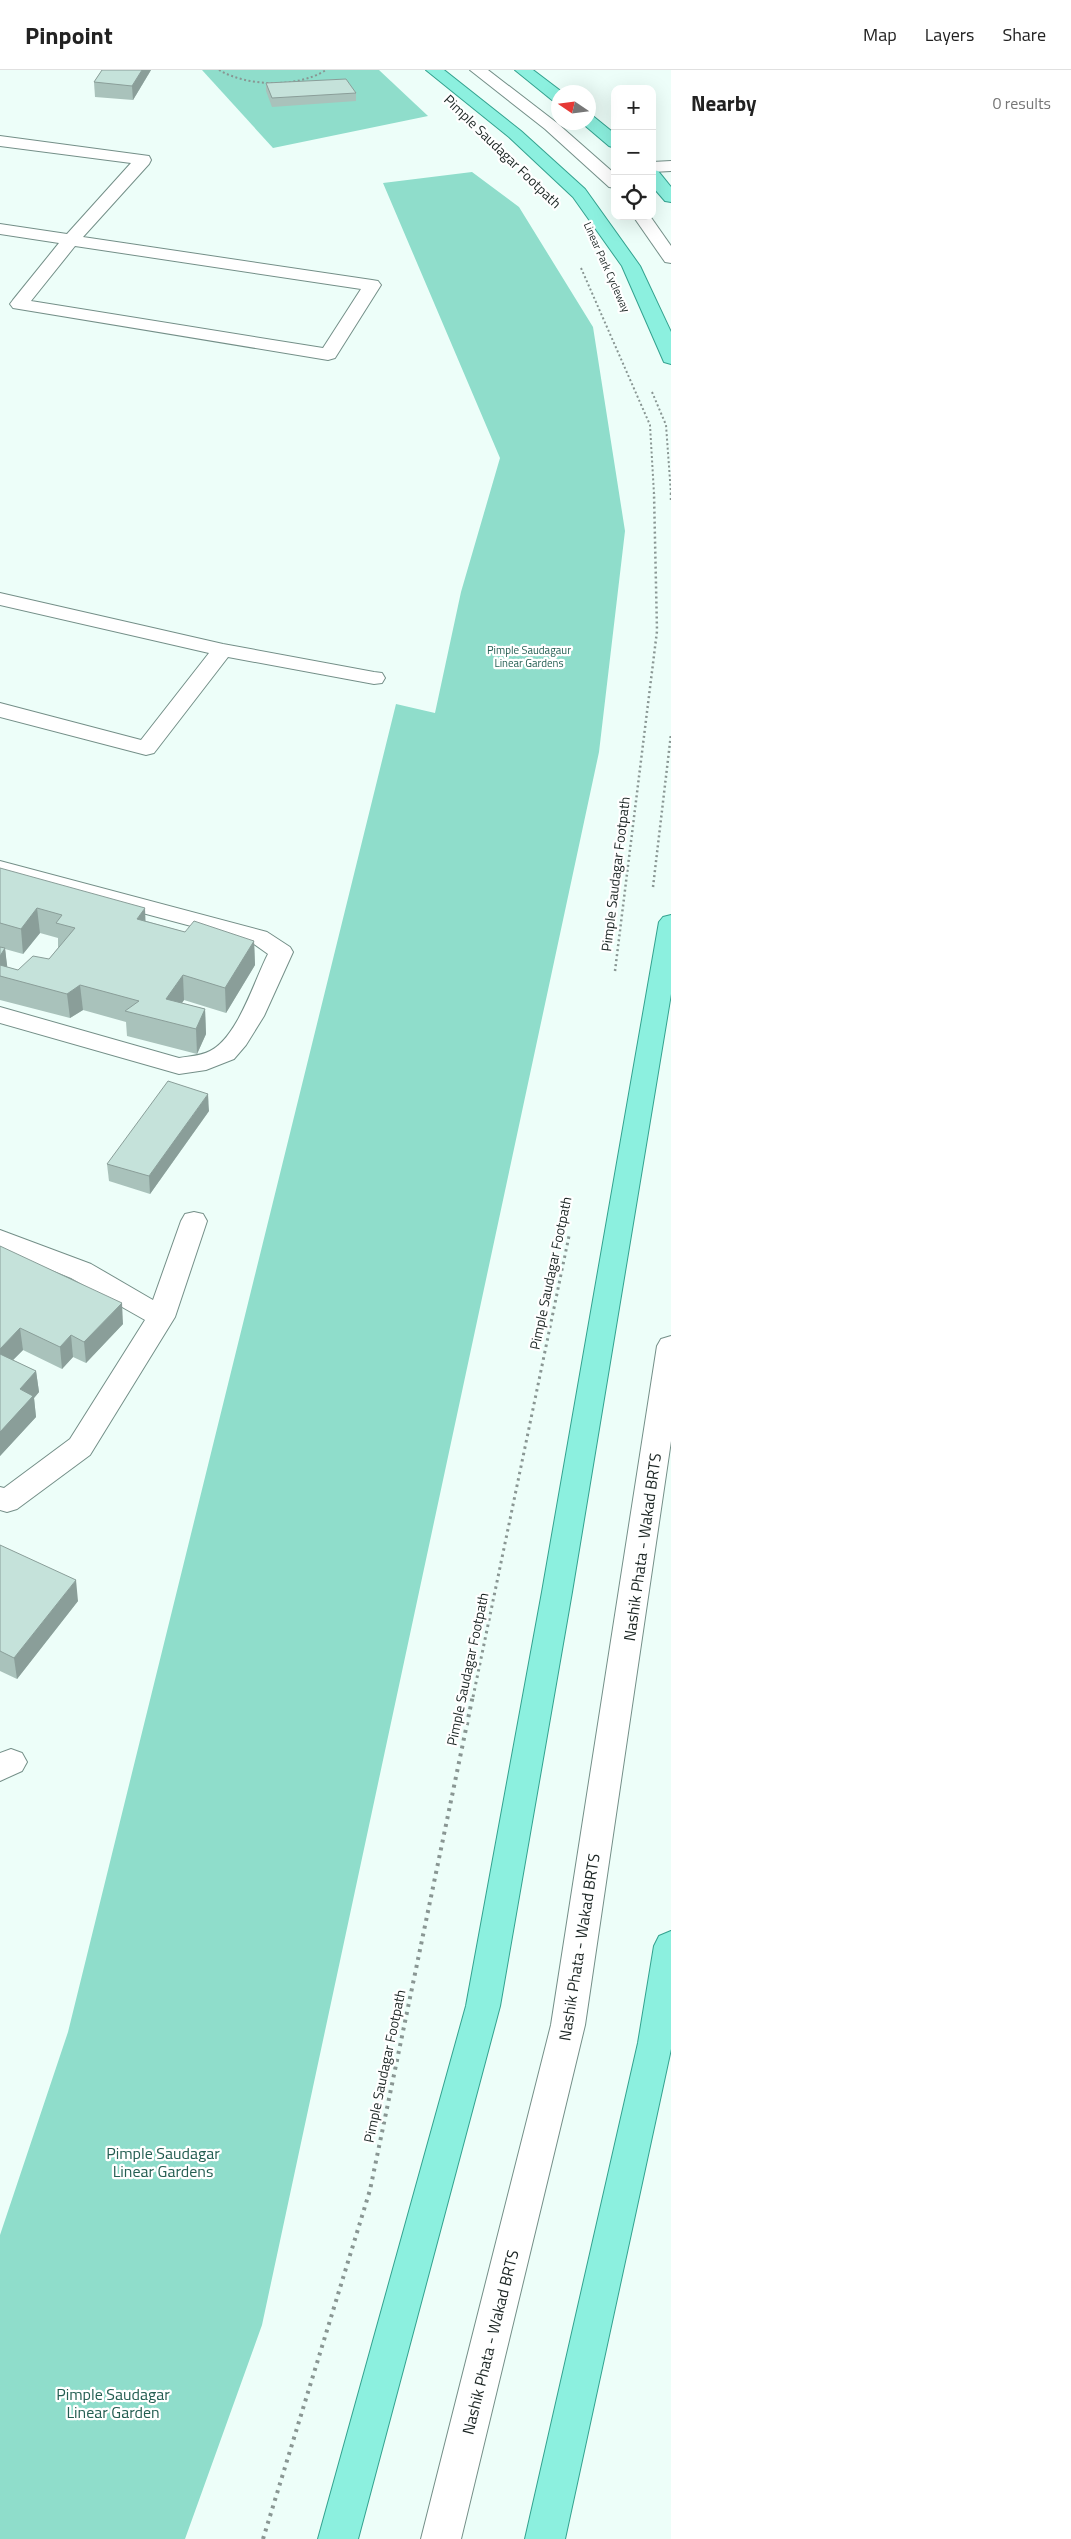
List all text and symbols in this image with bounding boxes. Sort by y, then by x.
text: Pinpoint [25,17,113,53]
text: Map [863,21,897,48]
text: Layers [925,21,974,48]
text: Share [1002,21,1046,48]
north arrow [551,85,596,130]
map controls [611,85,656,220]
button: + [611,85,656,130]
text: Nearby [691,87,756,119]
street label: Pimple Saudagar Footpath [440,89,566,213]
text: 0 results [992,91,1051,115]
button: − [611,130,656,175]
button: locate [611,175,656,220]
street label: Linear Park Cycleway [580,219,634,315]
park label: Pimple Saudagaur Linear Gardens [487,642,571,671]
street label: Pimple Saudagar Footpath [595,795,635,953]
street label: Pimple Saudagar Footpath [524,1195,576,1351]
street label: Nashik Phata - Wakad BRTS [617,1451,667,1643]
street label: Pimple Saudagar Footpath [441,1591,493,1747]
street label: Nashik Phata - Wakad BRTS [552,1852,606,2042]
street label: Pimple Saudagar Footpath [358,1988,410,2144]
park label: Pimple Saudagar Linear Gardens [106,2141,220,2183]
street label: Nashik Phata - Wakad BRTS [455,2247,525,2437]
park label: Pimple Saudagar Linear Garden [56,2382,170,2424]

